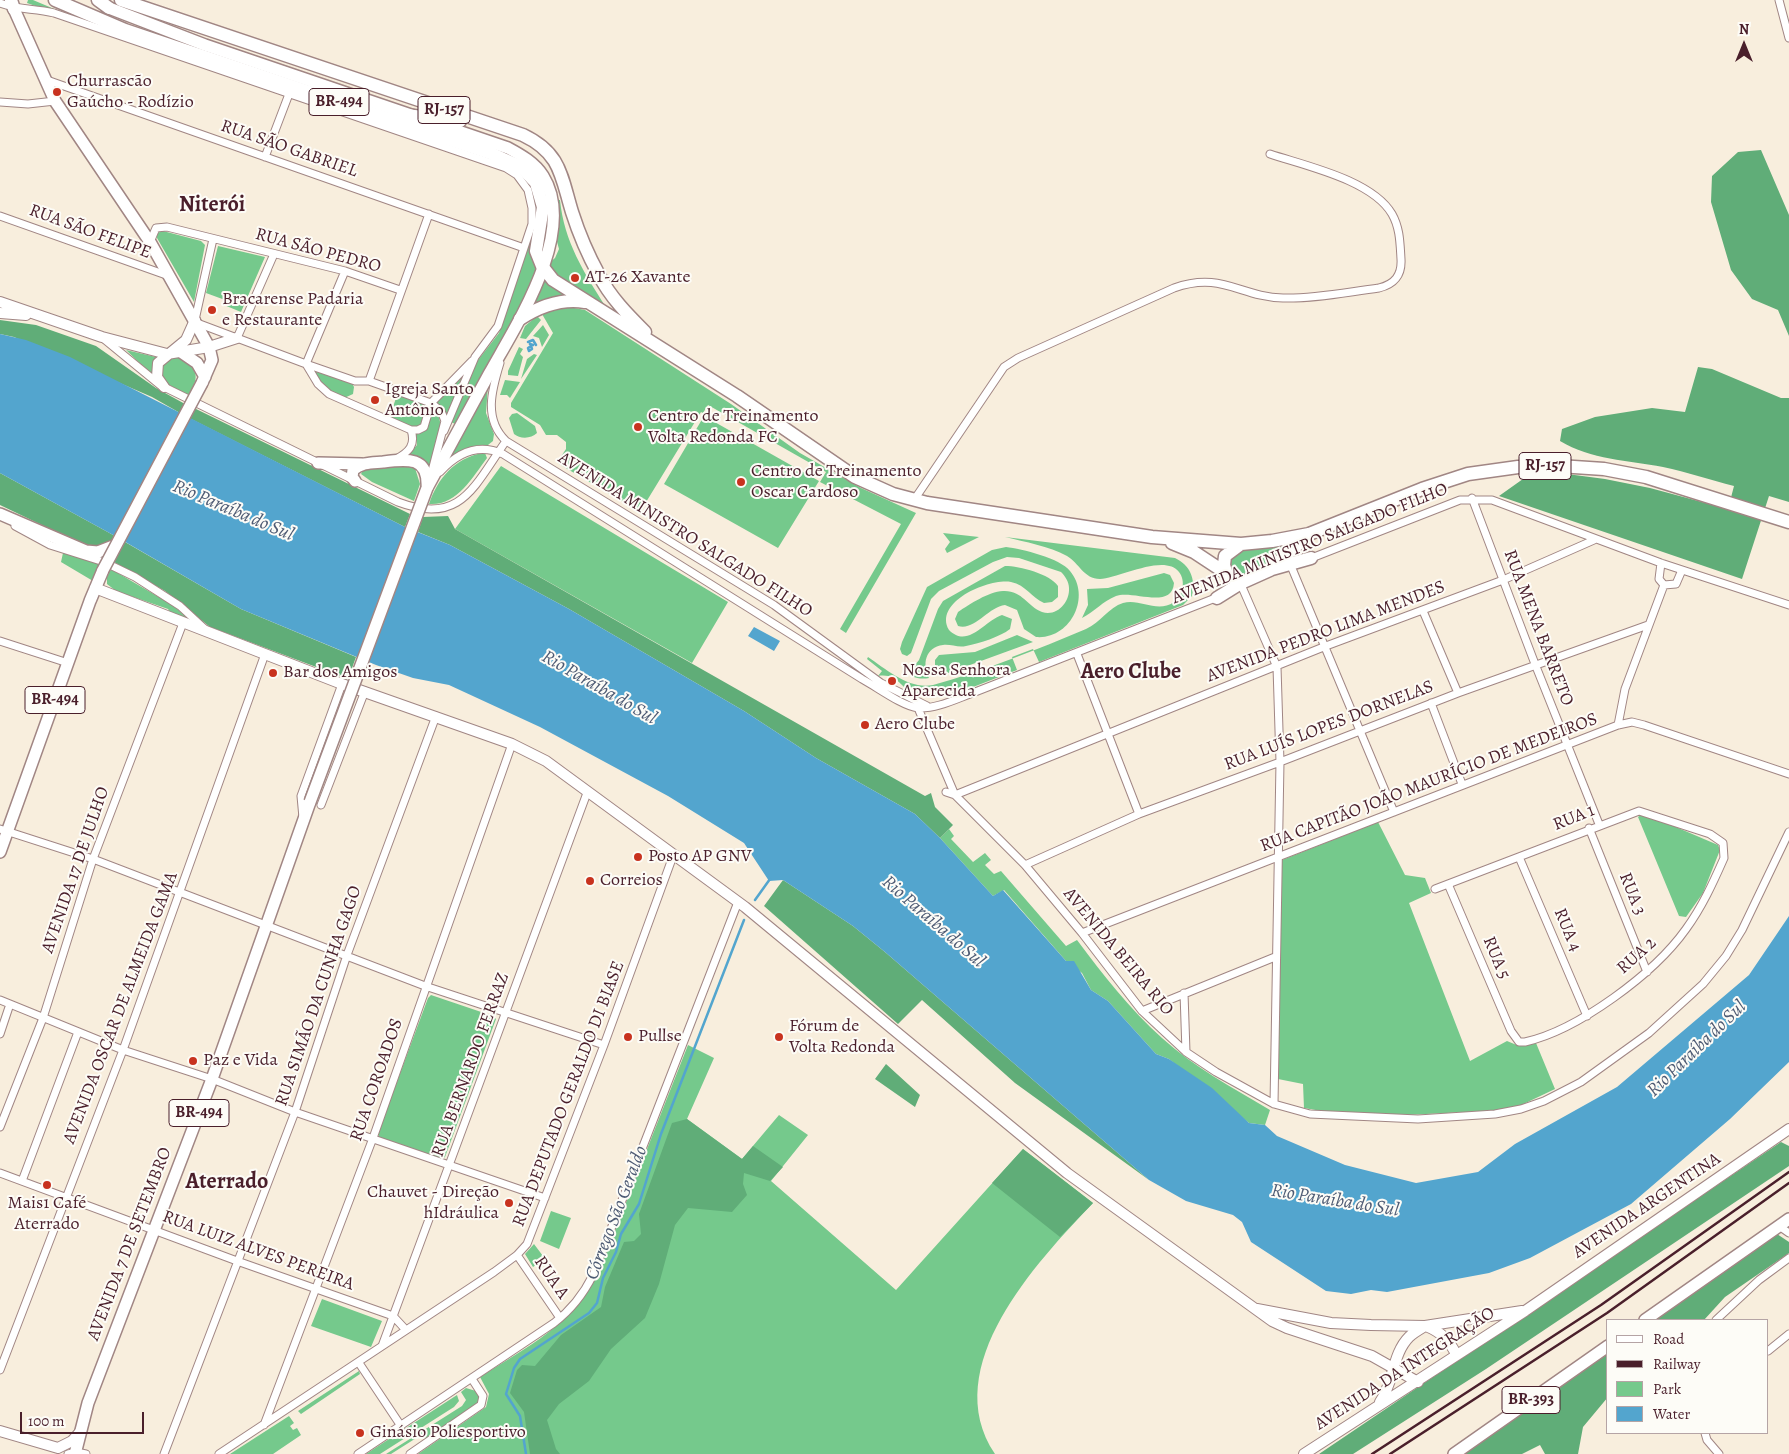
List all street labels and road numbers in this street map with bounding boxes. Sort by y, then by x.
road number: BR-494 [309,88,369,115]
road number: RJ-157 [418,96,470,124]
street label: RUA SÃO GABRIEL [218,115,360,183]
street label: RUA SÃO FELIPE [26,200,154,264]
street label: RUA SÃO PEDRO [253,224,383,278]
street label: AVENIDA MINISTRO SALGADO FILHO [554,448,816,622]
road number: RJ-157 [1519,452,1571,480]
street label: AVENIDA MINISTRO SALGADO FILHO [1169,479,1451,609]
street label: RUA MENA BARRETO [1498,547,1578,709]
street label: AVENIDA PEDRO LIMA MENDES [1204,576,1448,688]
street label: RUA LUÍS LOPES DORNELAS [1221,676,1437,776]
road number: BR-494 [25,686,85,714]
street label: RUA CAPITÃO JOÃO MAURÍCIO DE MEDEIROS [1257,709,1601,857]
street label: AVENIDA 17 DE JULHO [37,784,115,956]
street label: RUA 1 [1550,800,1598,836]
street label: AVENIDA OSCAR DE ALMEIDA GAMA [59,869,183,1147]
street label: RUA 3 [1614,869,1650,919]
street label: RUA SIMÃO DA CUNHA GAGO [271,883,367,1109]
street label: AVENIDA BEIRA RIO [1058,884,1178,1020]
street label: RUA 4 [1548,905,1586,955]
street label: RUA 5 [1477,933,1515,983]
street label: RUA 2 [1613,933,1661,979]
street label: RUA DEPUTADO GERALDO DI BIASE [508,958,630,1230]
street label: RUA BERNARDO FERRAZ [428,970,514,1160]
street label: RUA COROADOS [346,1016,408,1144]
road number: BR-494 [169,1100,229,1126]
street label: AVENIDA 7 DE SETEMBRO [83,1144,177,1344]
street label: AVENIDA ARGENTINA [1569,1149,1725,1263]
street label: RUA LUIZ ALVES PEREIRA [159,1206,357,1296]
street label: RUA A [529,1252,573,1304]
street label: AVENIDA DA INTEGRAÇÃO [1311,1303,1499,1435]
road number: BR-393 [1502,1386,1560,1414]

